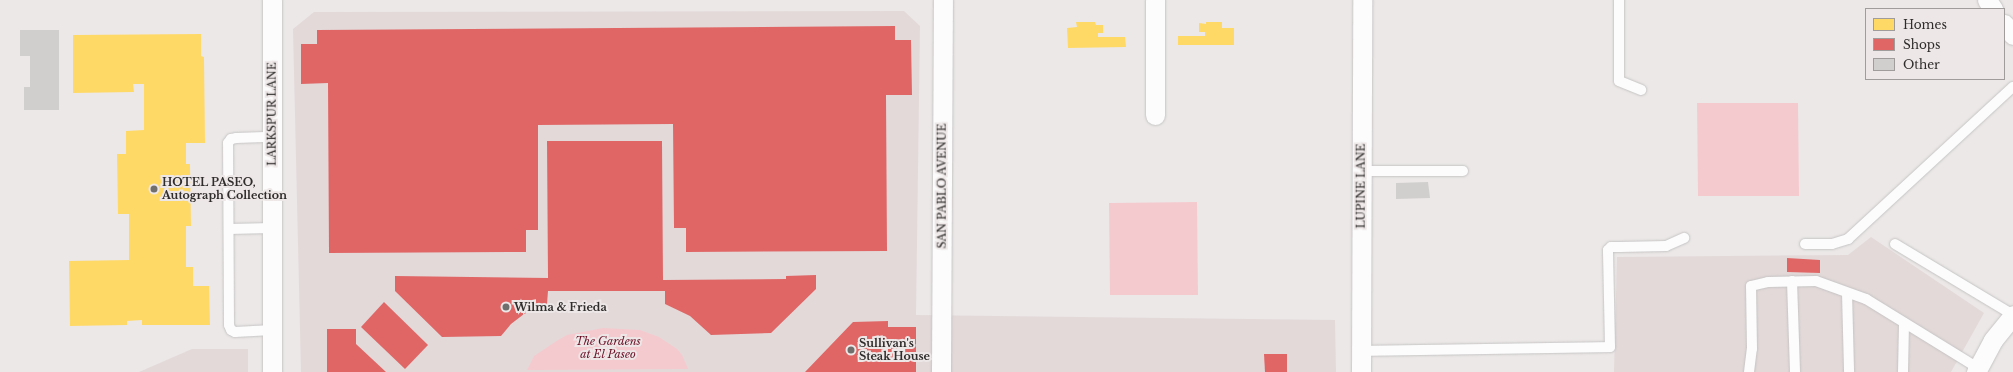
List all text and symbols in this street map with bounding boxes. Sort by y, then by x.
legend [1865,8,2005,80]
text: Homes [1903,17,1947,32]
text: Shops [1903,37,1940,52]
text: Other [1903,57,1940,72]
street label: LARKSPUR LANE [265,62,279,166]
street label: SAN PABLO AVENUE [935,123,949,249]
street label: LUPINE LANE [1354,144,1368,228]
place label: HOTEL PASEO, Autograph Collection [162,176,287,202]
marker: HOTEL PASEO, Autograph Collection [149,184,159,194]
place label: Wilma & Frieda [514,300,607,314]
marker: Wilma & Frieda [501,302,511,312]
park label: The Gardens at El Paseo [575,335,641,361]
place label: Sullivan's Steak House [859,337,930,363]
marker: Sullivan's Steak House [846,345,856,355]

